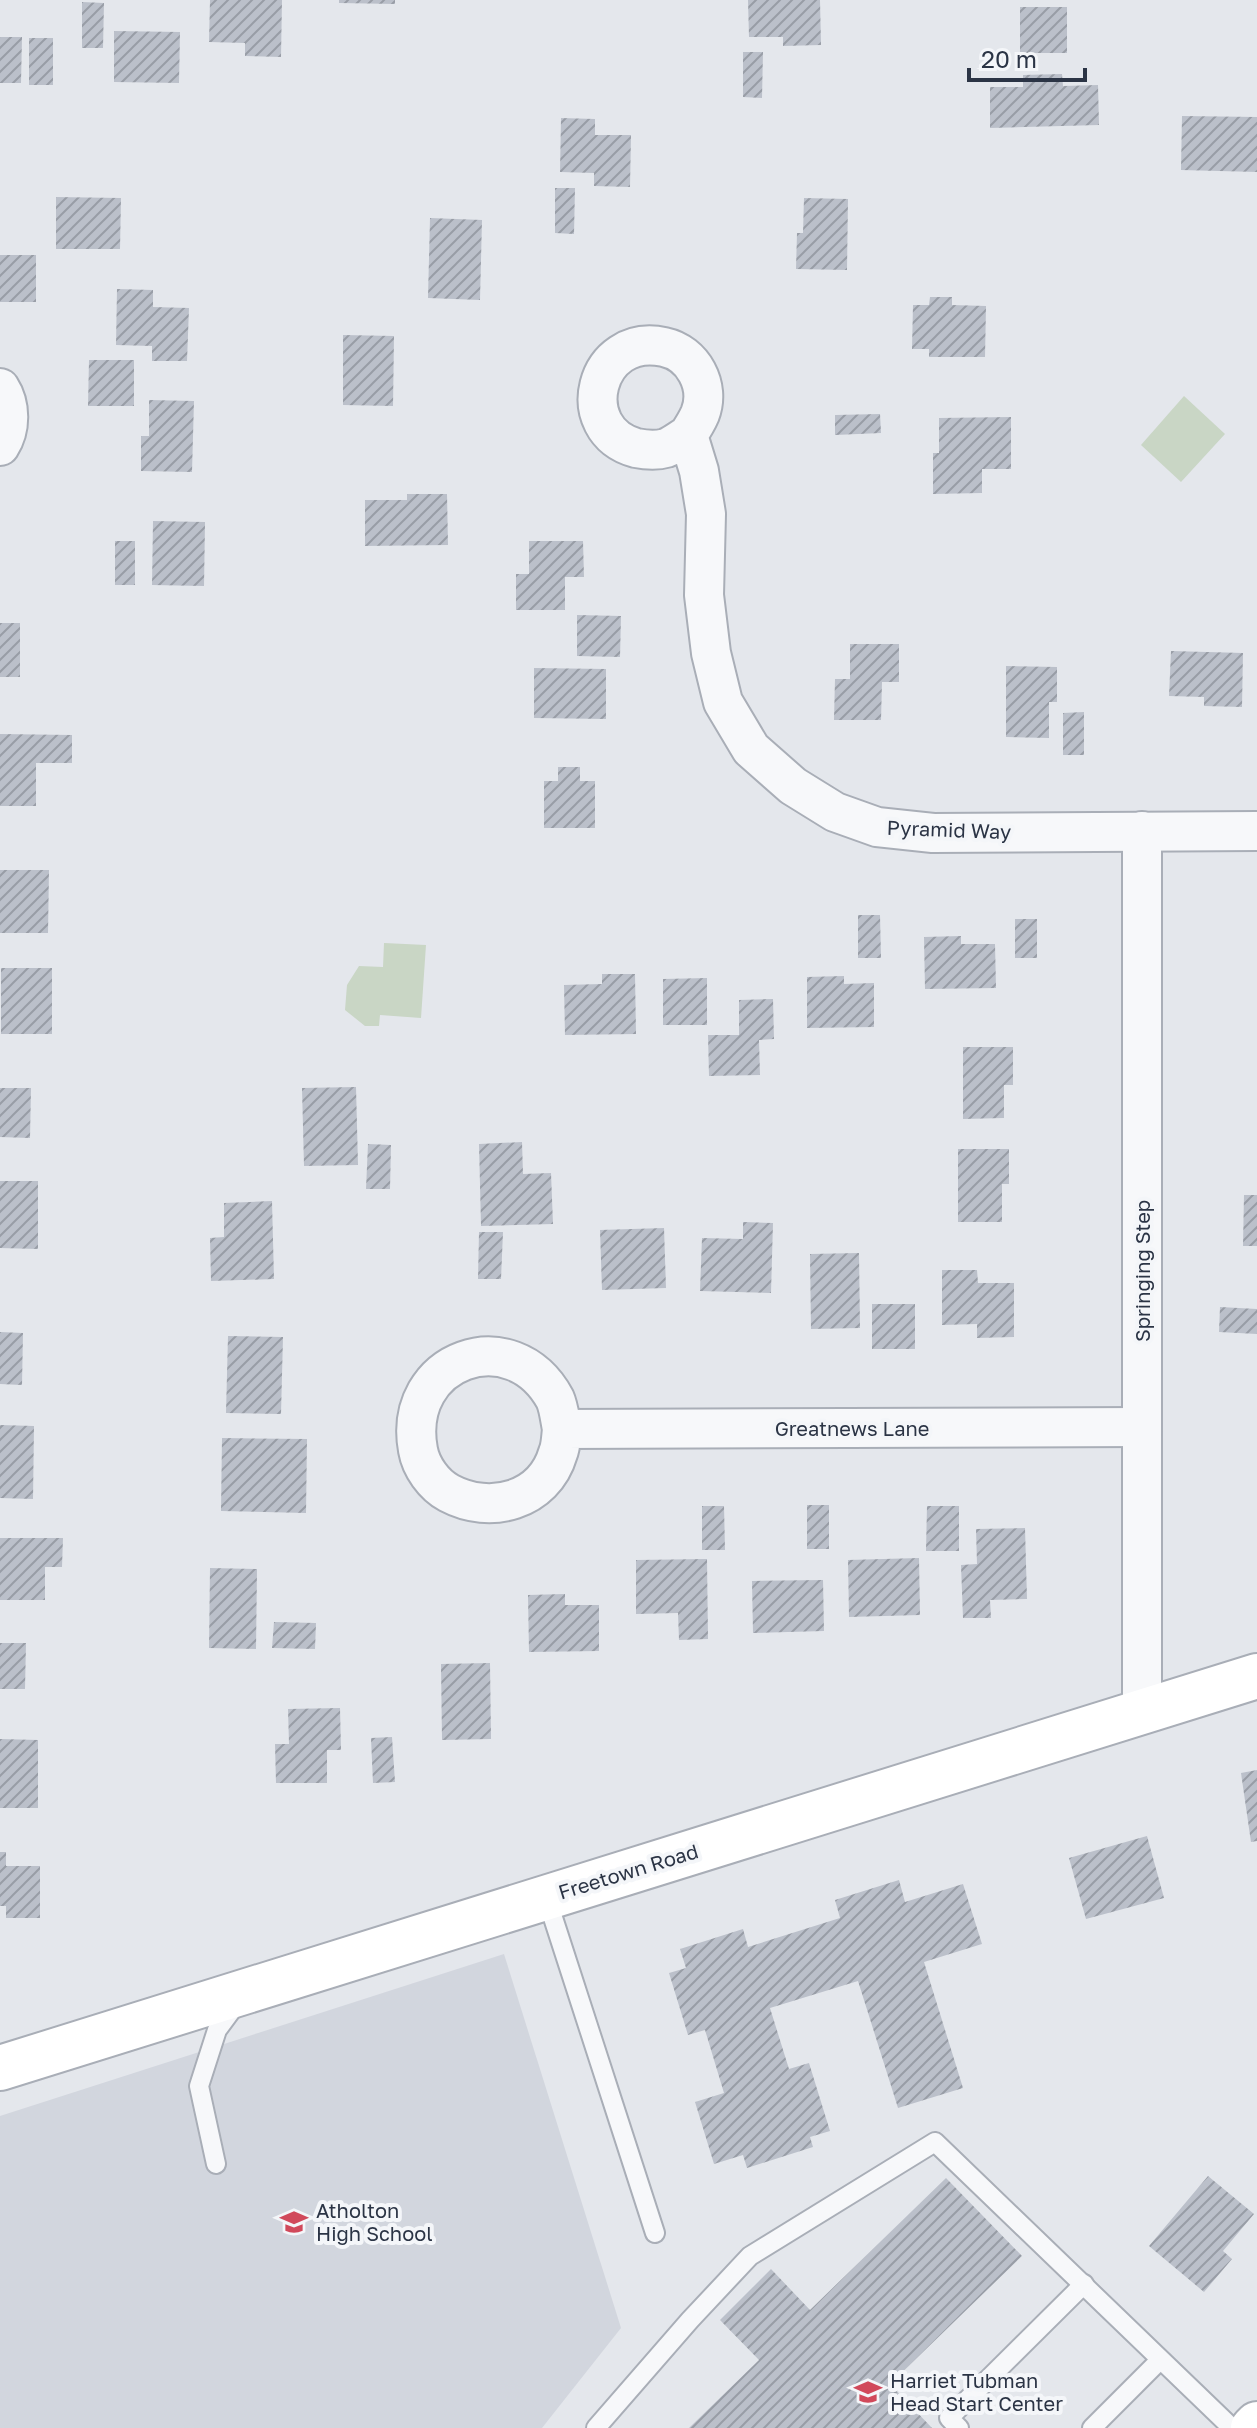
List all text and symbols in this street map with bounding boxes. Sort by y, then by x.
scale bar [969,32,1085,82]
text: 20 m [981,44,1037,73]
street label: Pyramid Way [886,815,1012,843]
street label: Springing Step [1130,1200,1154,1342]
street label: Greatnews Lane [775,1416,929,1440]
street label: Freetown Road [555,1838,701,1904]
place label: Atholton High School [316,2198,433,2245]
school or university icon: Atholton High School [279,2207,309,2237]
place label: Harriet Tubman Head Start Center [890,2368,1063,2415]
school or university icon: Harriet Tubman Head Start Center [853,2377,883,2407]

